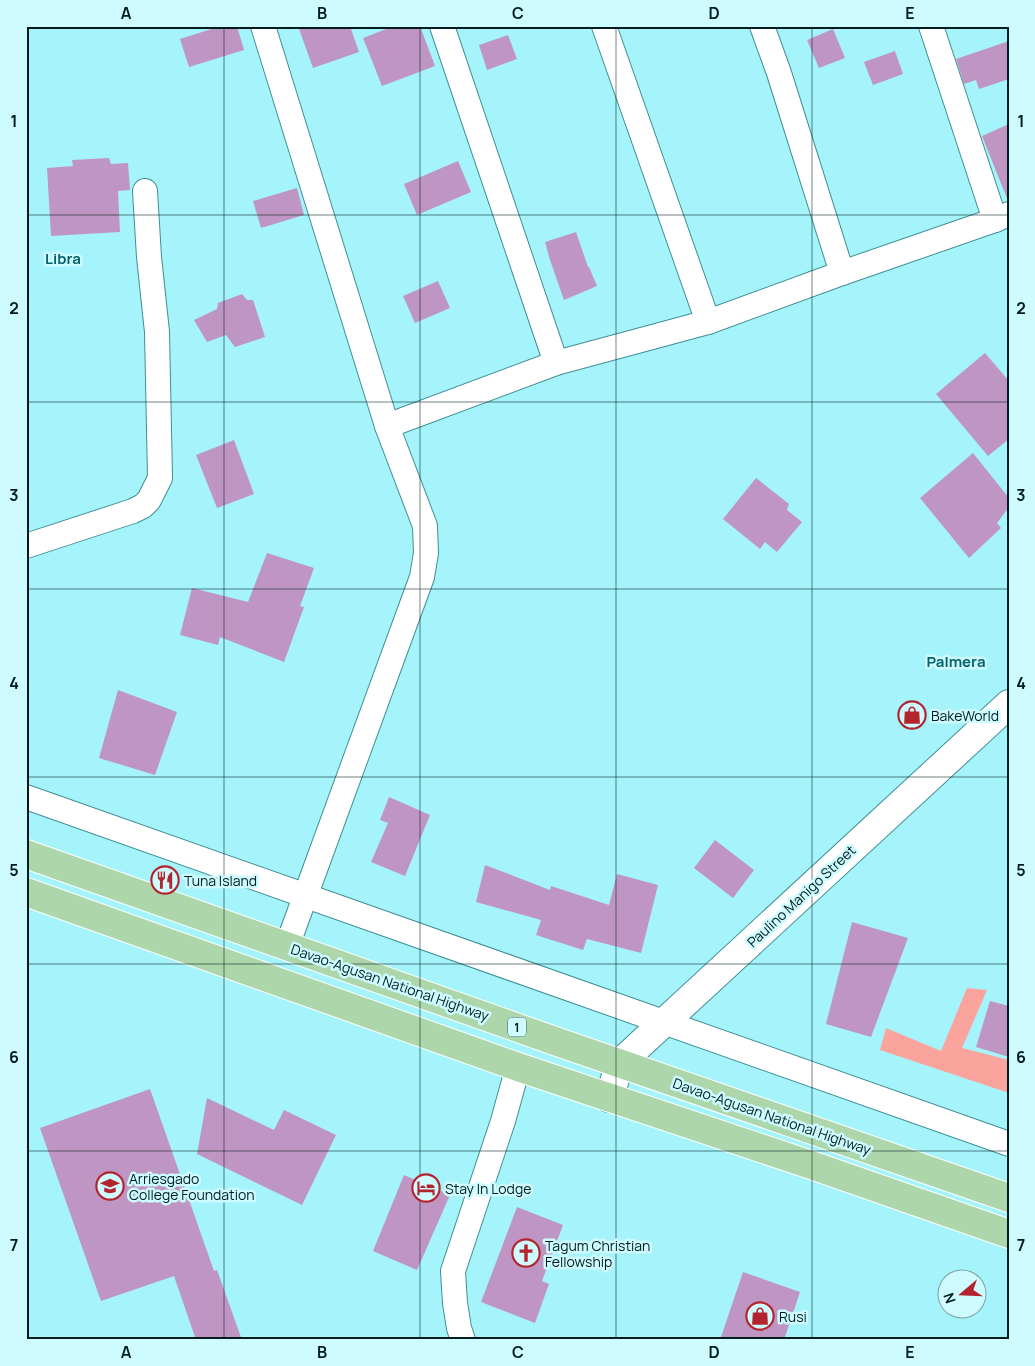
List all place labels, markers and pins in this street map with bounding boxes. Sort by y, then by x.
shop icon: BakeWorld [897,700,927,730]
place label: BakeWorld [931,706,999,725]
restaurant icon: Tuna Island [150,865,180,895]
place label: Tuna Island [184,871,257,890]
place label: Arriesgado College Foundation [129,1169,255,1204]
school or university icon: Arriesgado College Foundation [95,1171,125,1201]
hotel icon: Stay In Lodge [411,1173,441,1203]
place label: Stay In Lodge [445,1179,531,1198]
place label: Tagum Christian Fellowship [545,1236,650,1271]
church icon: Tagum Christian Fellowship [511,1238,541,1268]
shop icon: Rusi [745,1301,775,1331]
place label: Rusi [779,1307,807,1326]

